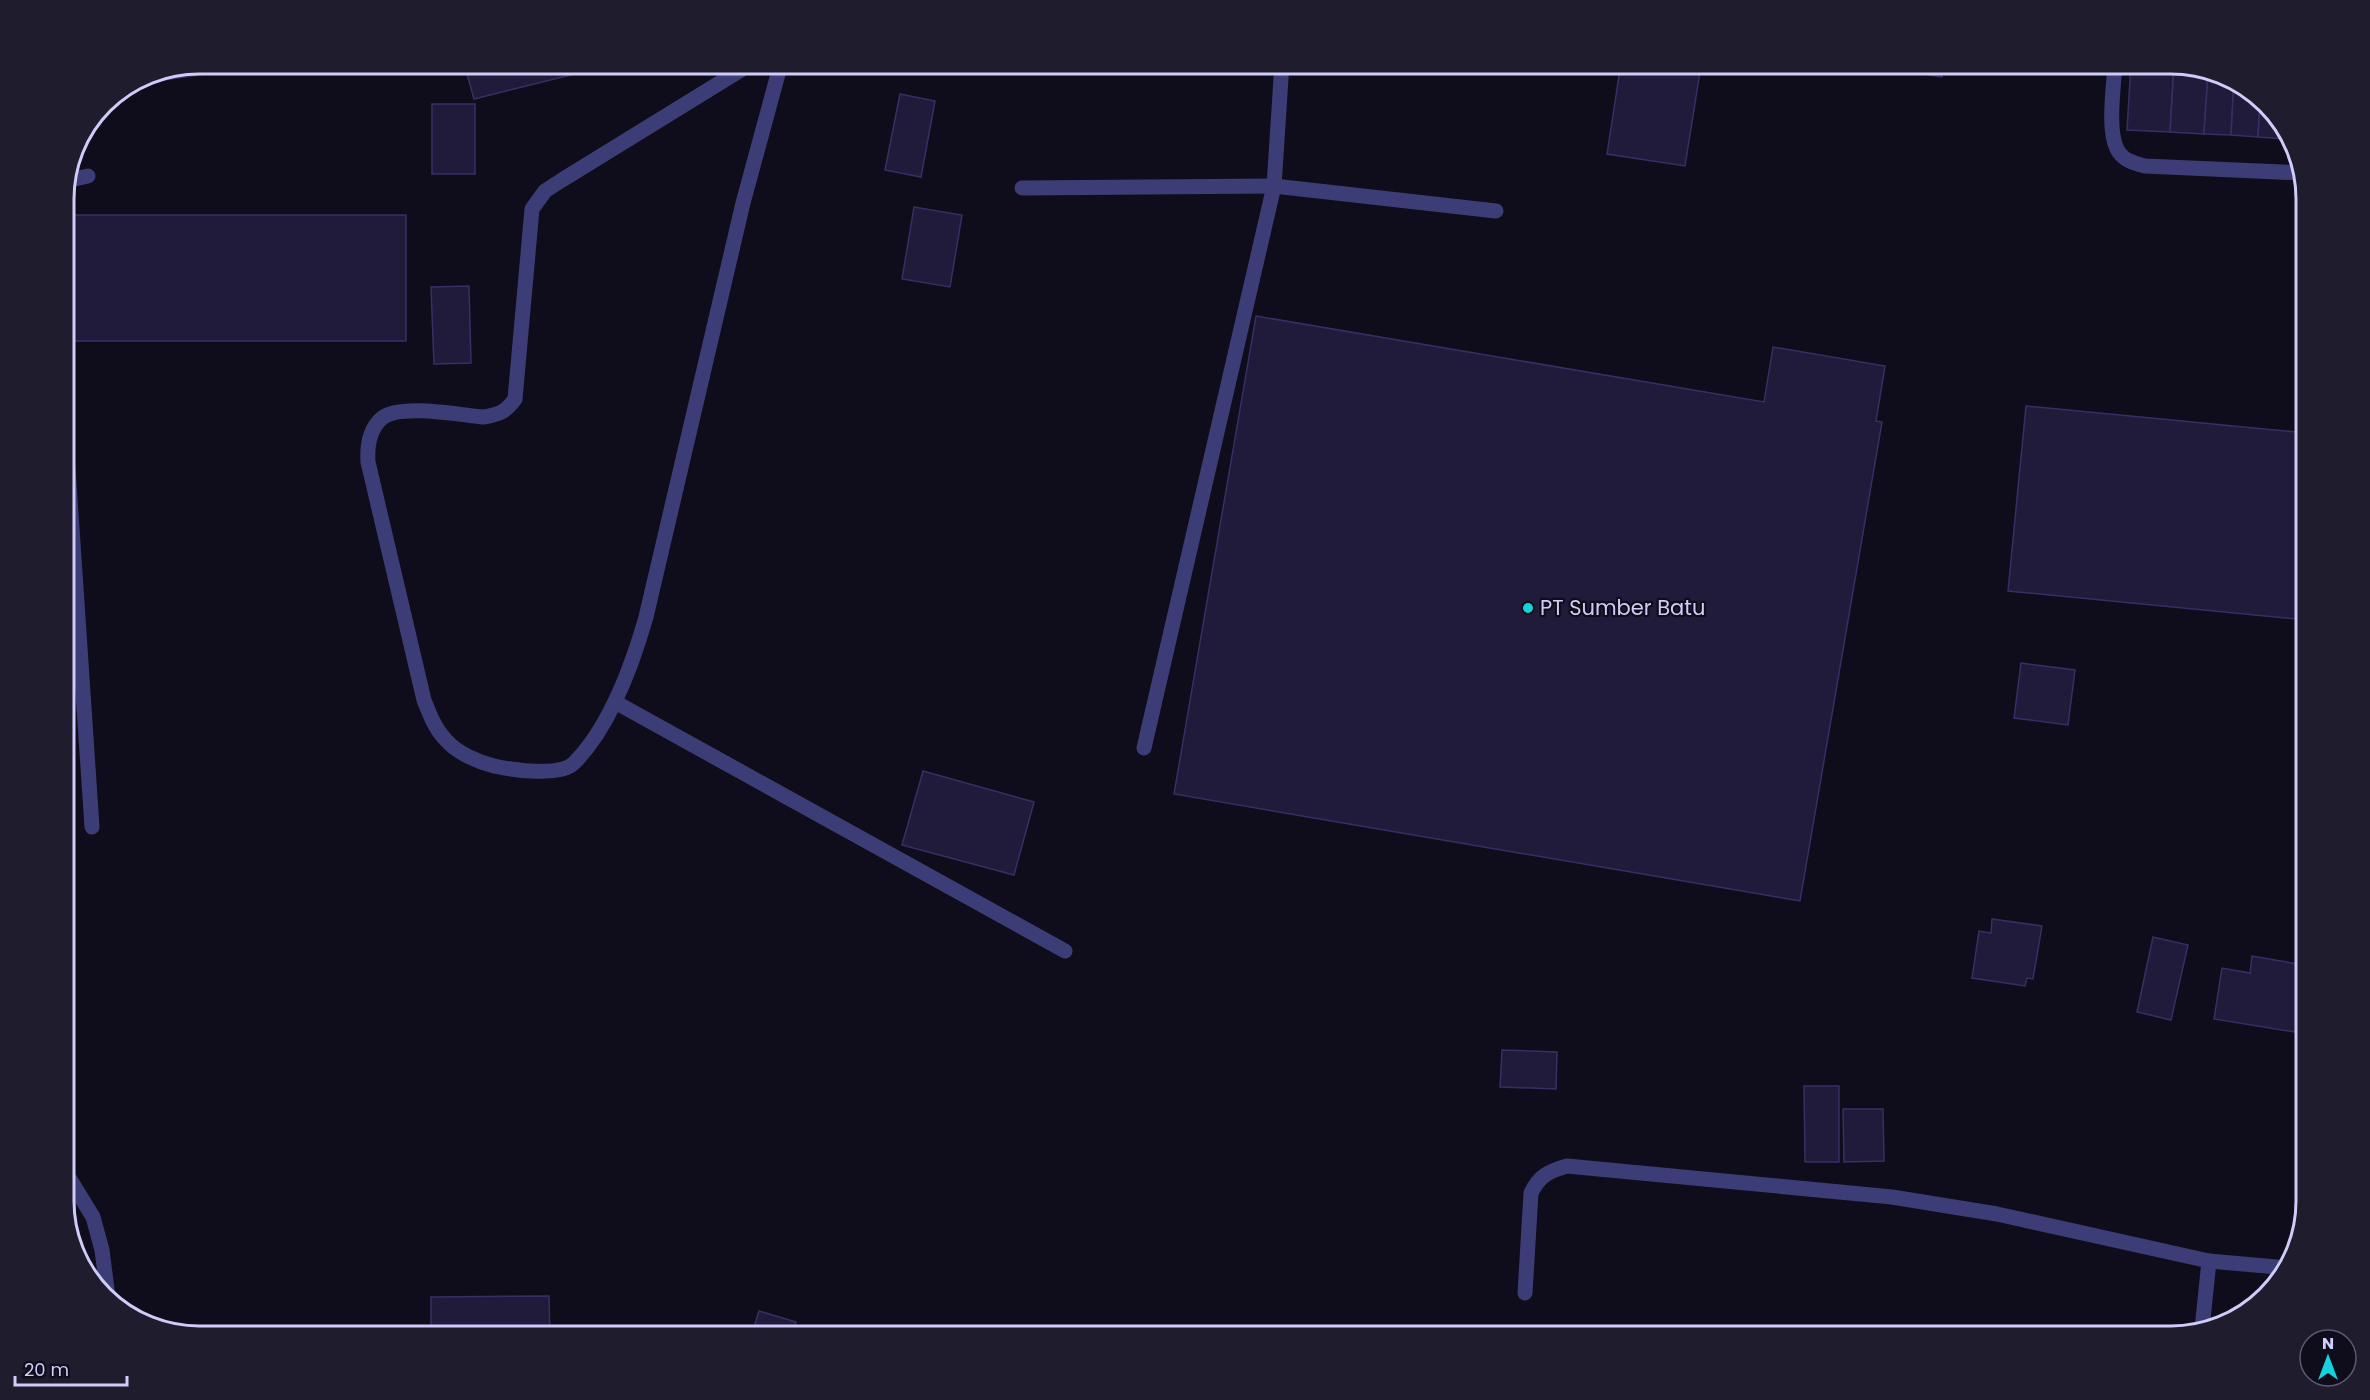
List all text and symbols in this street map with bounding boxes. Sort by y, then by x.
place label: PT Sumber Batu [1540,593,1705,622]
marker: PT Sumber Batu [1521,601,1535,615]
north arrow [2298,1328,2358,1388]
text: N [2322,1332,2334,1355]
scale bar [15,1349,128,1387]
text: 20 m [24,1357,69,1382]

